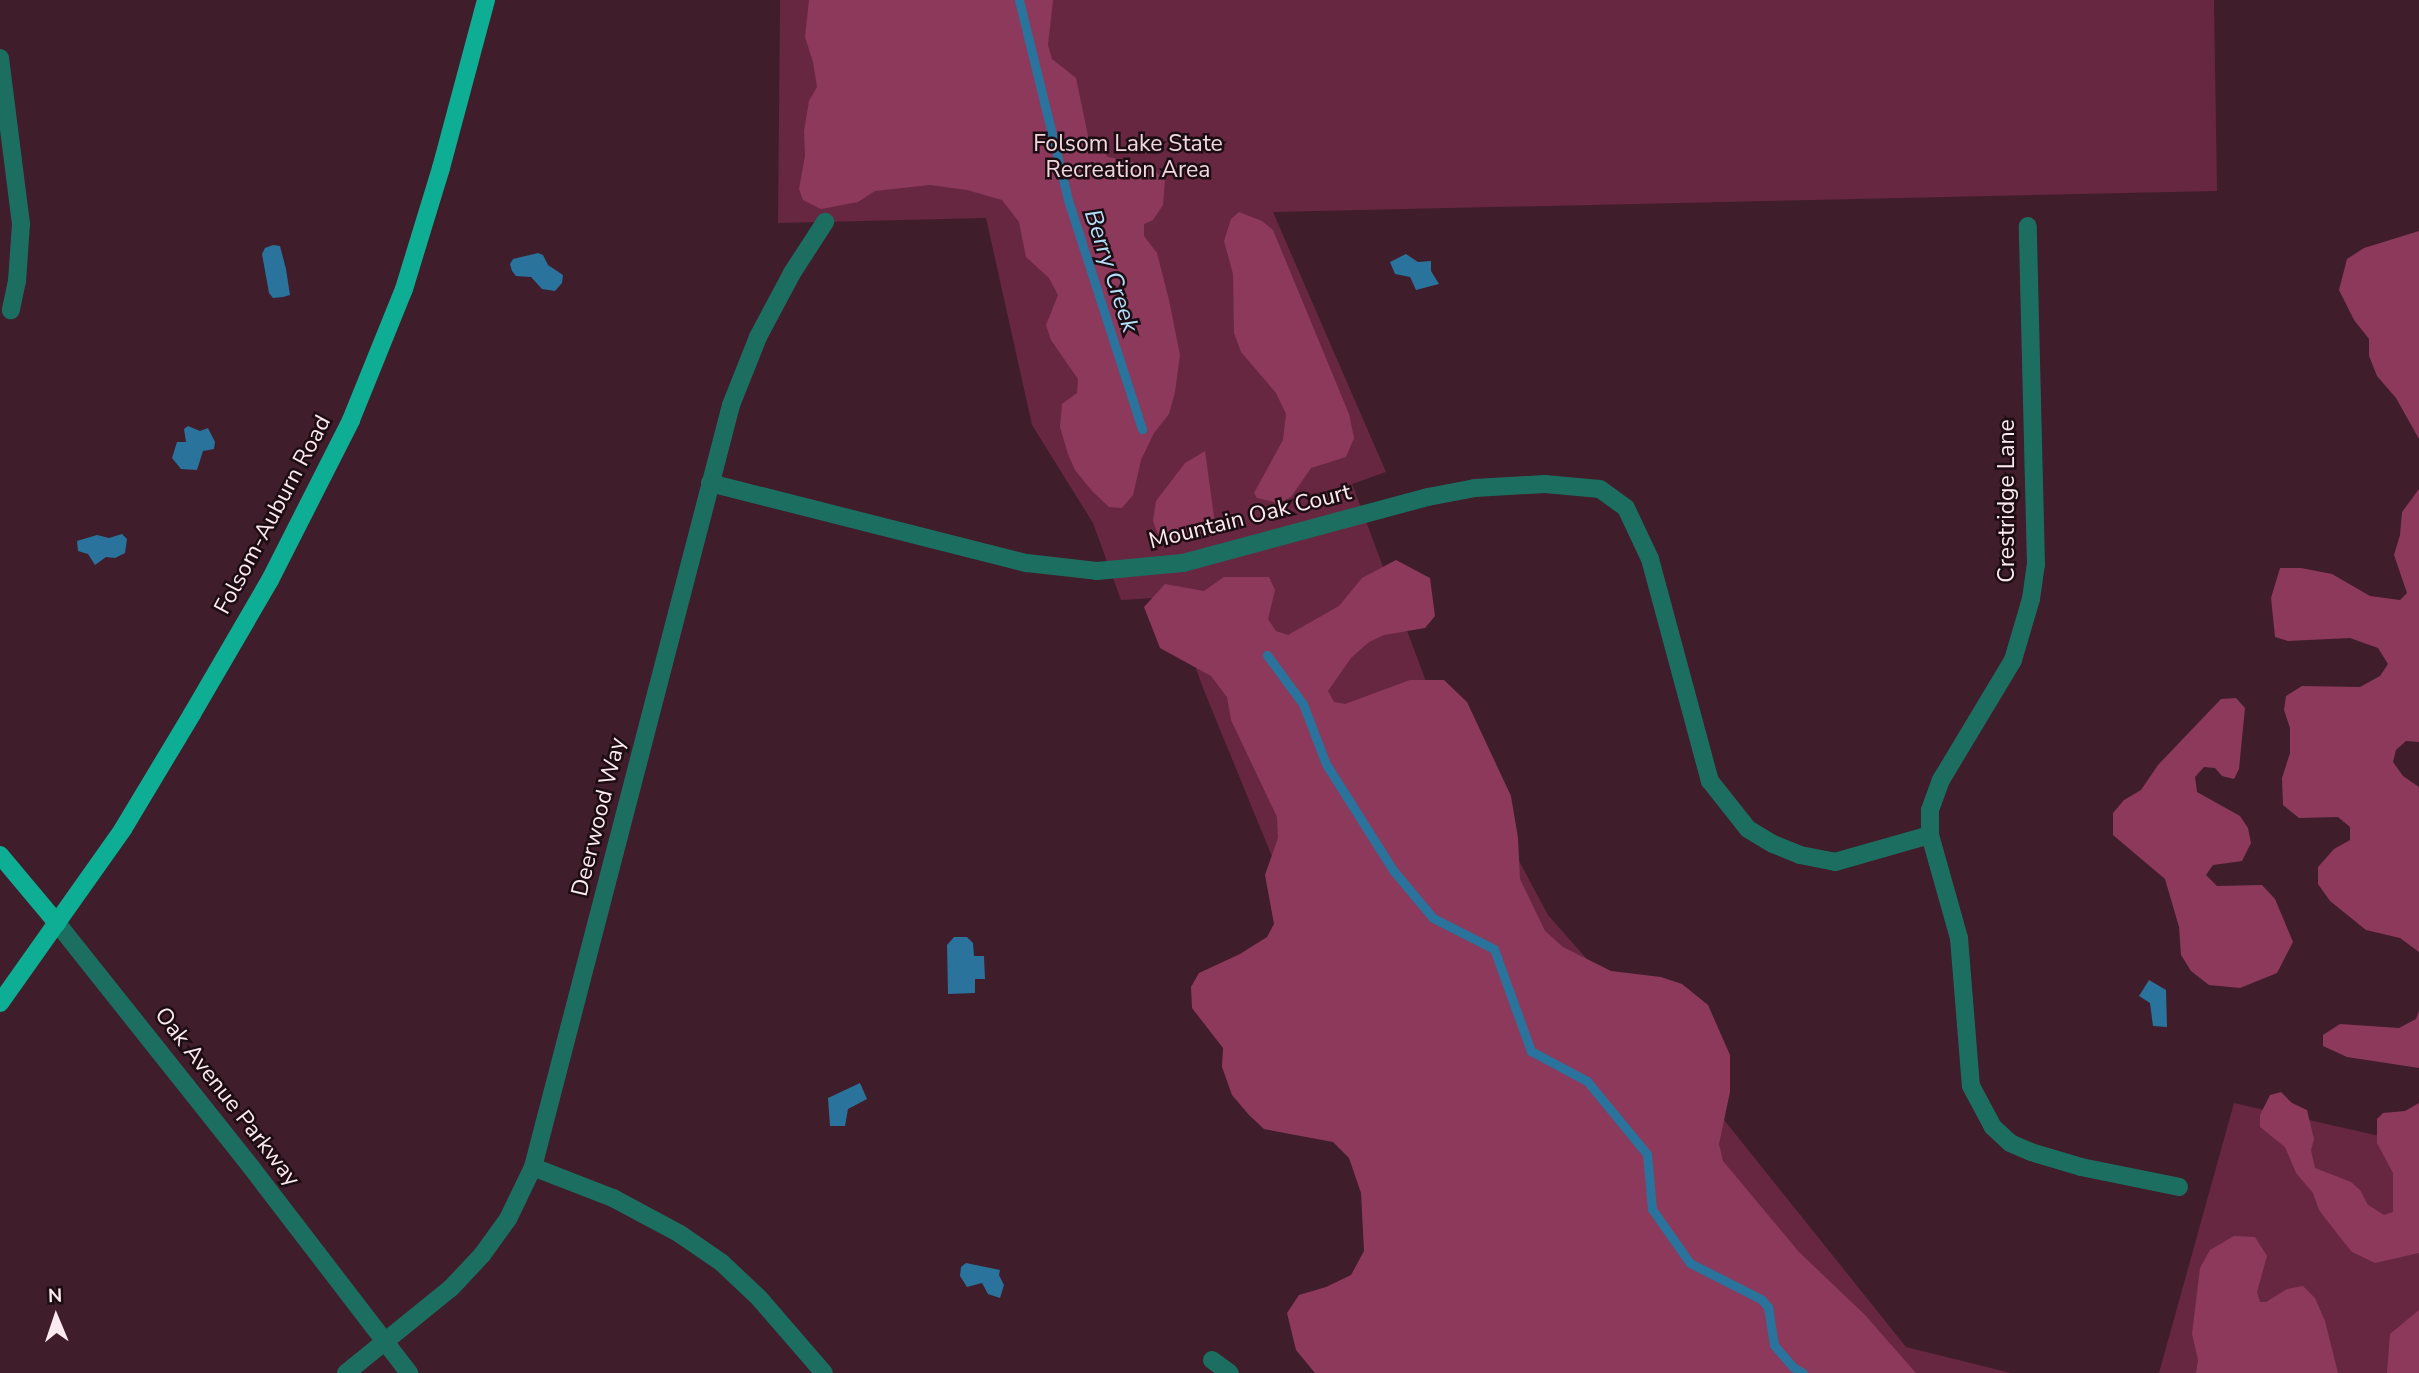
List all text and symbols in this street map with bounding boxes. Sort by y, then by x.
park label: Folsom Lake State Recreation Area [1033,130,1223,184]
water label: Berry Creek [1078,206,1144,336]
street label: Folsom-Auburn Road [209,411,337,619]
street label: Crestridge Lane [1993,419,2021,583]
street label: Mountain Oak Court [1146,479,1354,555]
street label: Deerwood Way [566,735,632,899]
street label: Oak Avenue Parkway [148,1002,306,1192]
north arrow [21,1282,91,1352]
text: N [48,1283,63,1309]

